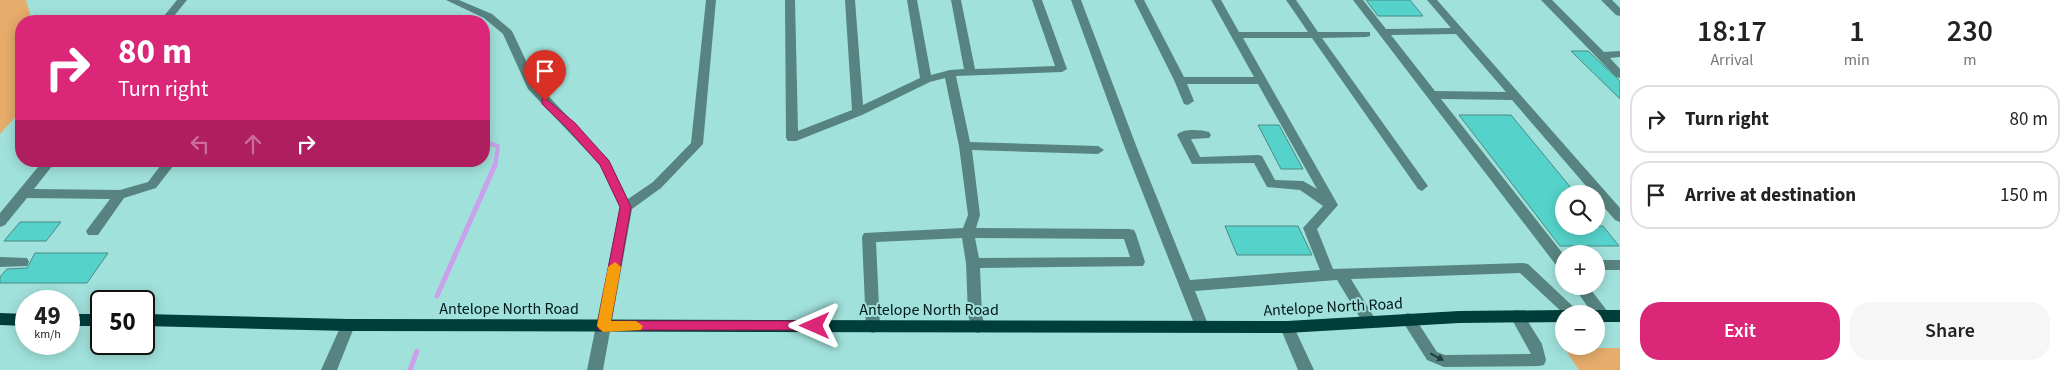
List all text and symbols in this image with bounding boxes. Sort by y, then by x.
text: 18:17 [1697,10,1767,53]
text: 1 [1849,10,1865,53]
text: 230 [1947,10,1993,53]
text: 80 m [118,27,192,77]
icon: right [35,35,100,100]
text: Arrival [1710,49,1753,71]
text: min [1844,49,1870,71]
text: m [1963,49,1977,71]
pin [524,50,566,101]
icon: arrive [531,57,559,85]
text: Turn right [118,73,208,105]
icon: right [1642,105,1670,133]
text: Turn right [1685,106,1769,133]
text: 80 m [2010,106,2048,133]
icon: left [186,130,214,158]
icon: ahead [239,130,267,158]
icon: right [292,130,320,158]
icon: arrive [1642,181,1670,209]
text: Arrive at destination [1685,182,1856,209]
text: 150 m [2000,182,2048,209]
map controls [1555,185,1605,355]
button: search [1555,185,1605,235]
button: + [1555,245,1605,295]
speed limit sign: 50 [90,290,155,355]
street label: Antelope North Road [1263,292,1403,322]
text: 49 [34,298,61,334]
street label: Antelope North Road [439,298,579,320]
position arrow [788,299,840,351]
street label: Antelope North Road [859,299,999,321]
button: Exit [1640,302,1840,360]
button: Share [1850,302,2050,360]
button: − [1555,305,1605,355]
text: km/h [34,326,61,343]
one-way arrow [1430,353,1445,361]

